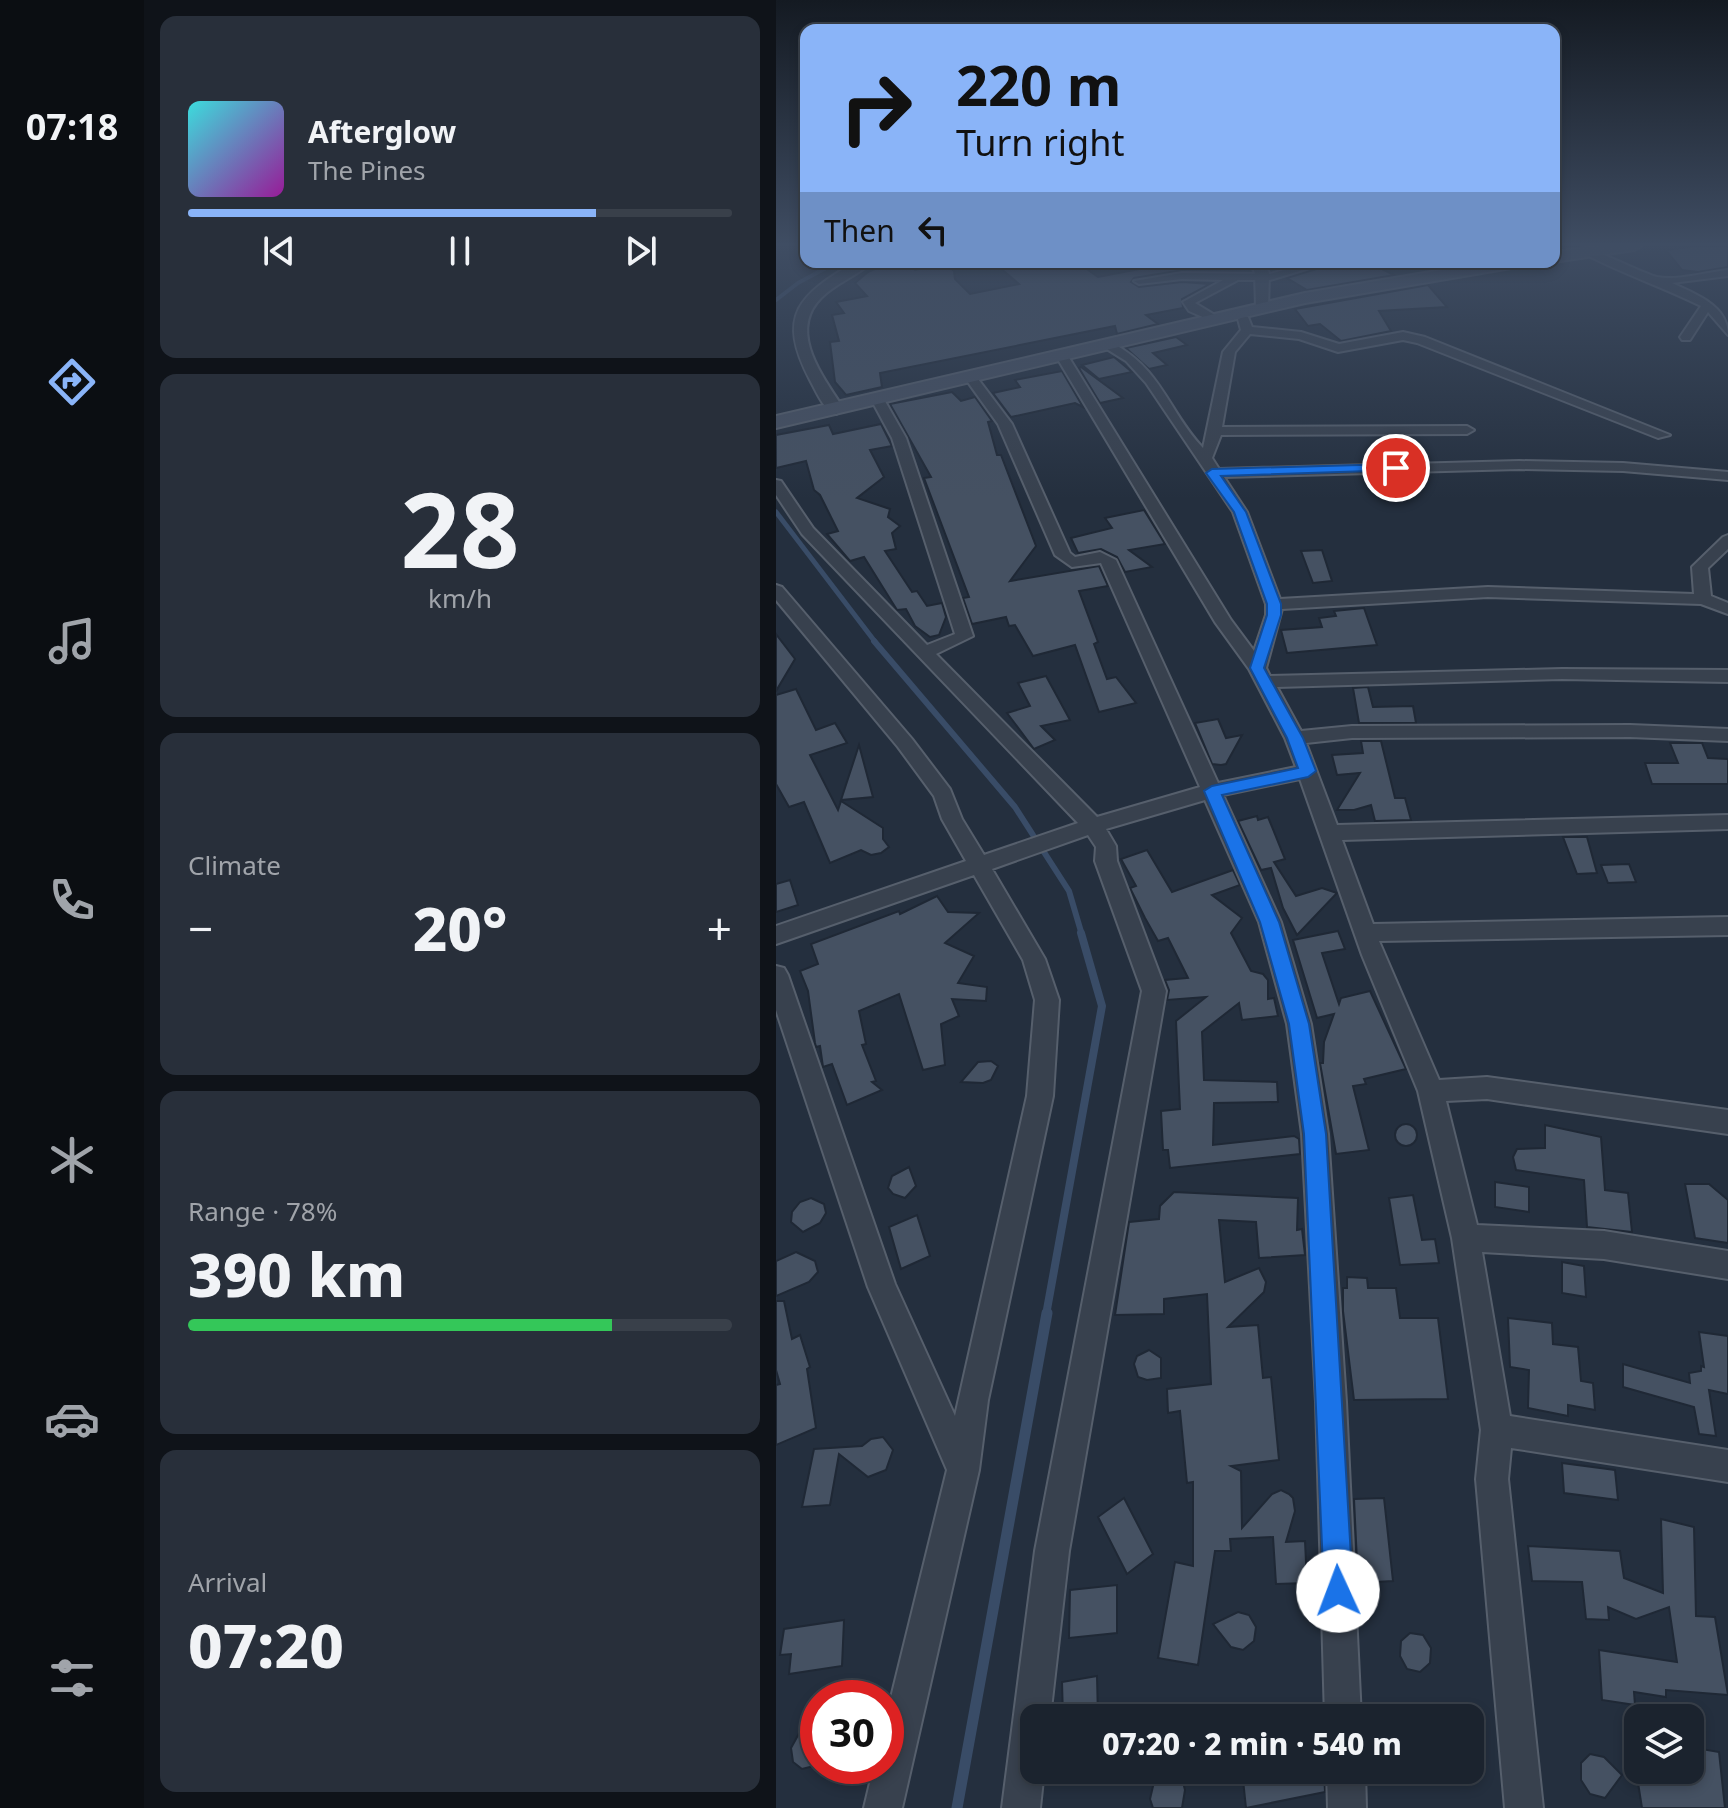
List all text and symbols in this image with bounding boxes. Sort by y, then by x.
text: 220 m [956,46,1121,122]
icon: right [824,56,928,160]
text: 07:18 [26,102,118,151]
text: Afterglow [308,111,456,152]
text: Turn right [956,118,1124,167]
text: The Pines [308,152,426,188]
icon: left [911,208,955,252]
text: Then [824,210,895,251]
icon: previous [257,229,301,273]
icon: pause [438,229,482,273]
icon: next [619,229,663,273]
icon: directions [44,354,100,410]
pin [1362,434,1430,502]
icon: arrive [1374,446,1418,490]
text: 28 [401,457,519,598]
text: km/h [428,580,492,616]
icon: music [44,613,100,669]
text: Climate [188,847,281,883]
icon: phone [44,872,100,928]
text: 20° [413,887,507,969]
text: − [188,898,213,958]
text: + [707,898,732,958]
icon: climate [44,1132,100,1188]
text: Range · 78% [188,1193,337,1229]
text: 390 km [188,1233,405,1315]
icon: car [44,1391,100,1447]
position arrow [1296,1549,1380,1633]
text: Arrival [188,1564,267,1600]
text: 07:20 [188,1604,344,1686]
icon: filters [44,1650,100,1706]
speed limit sign: 30 [800,1680,904,1784]
map controls [1624,1704,1704,1784]
button: layers [1624,1704,1704,1784]
text: 07:20 · 2 min · 540 m [1102,1723,1402,1764]

